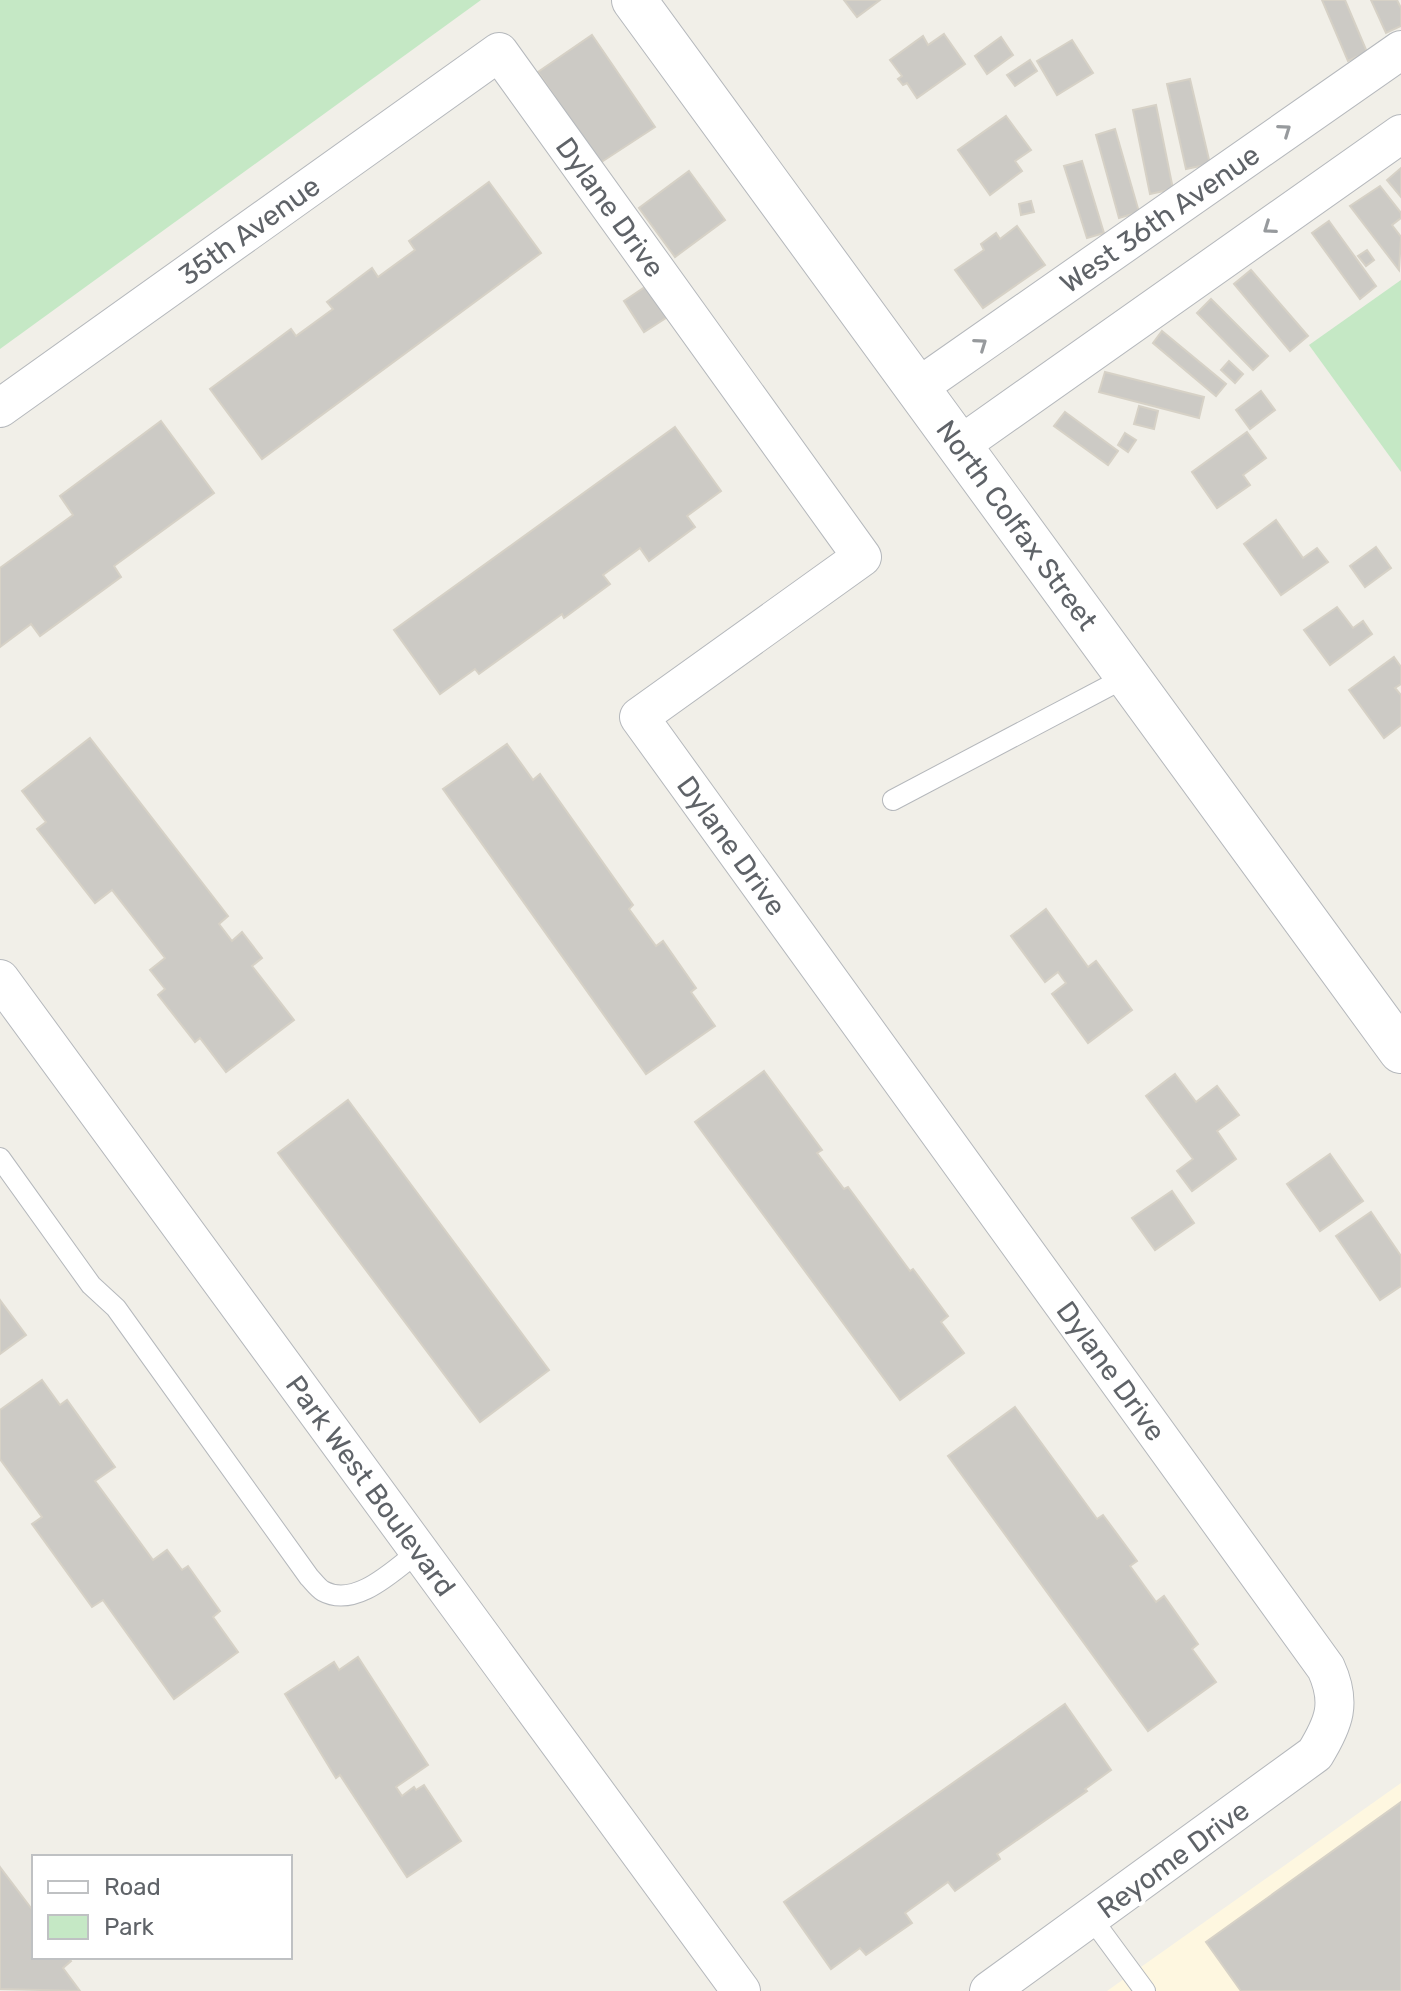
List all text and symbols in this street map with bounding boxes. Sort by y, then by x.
one-way arrow [1277,126,1291,140]
street label: Dylane Drive [549,131,671,284]
street label: West 36th Avenue [1054,138,1266,300]
street label: 35th Avenue [172,169,326,292]
one-way arrow [1263,218,1277,233]
one-way arrow [972,339,986,354]
street label: North Colfax Street [929,414,1104,637]
street label: Dylane Drive [670,770,793,922]
street label: Dylane Drive [1050,1295,1172,1447]
street label: Park West Boulevard [279,1369,462,1603]
street label: Reyome Drive [1091,1793,1255,1925]
legend [32,1855,292,1959]
text: Road [104,1873,161,1901]
text: Park [104,1913,155,1941]

